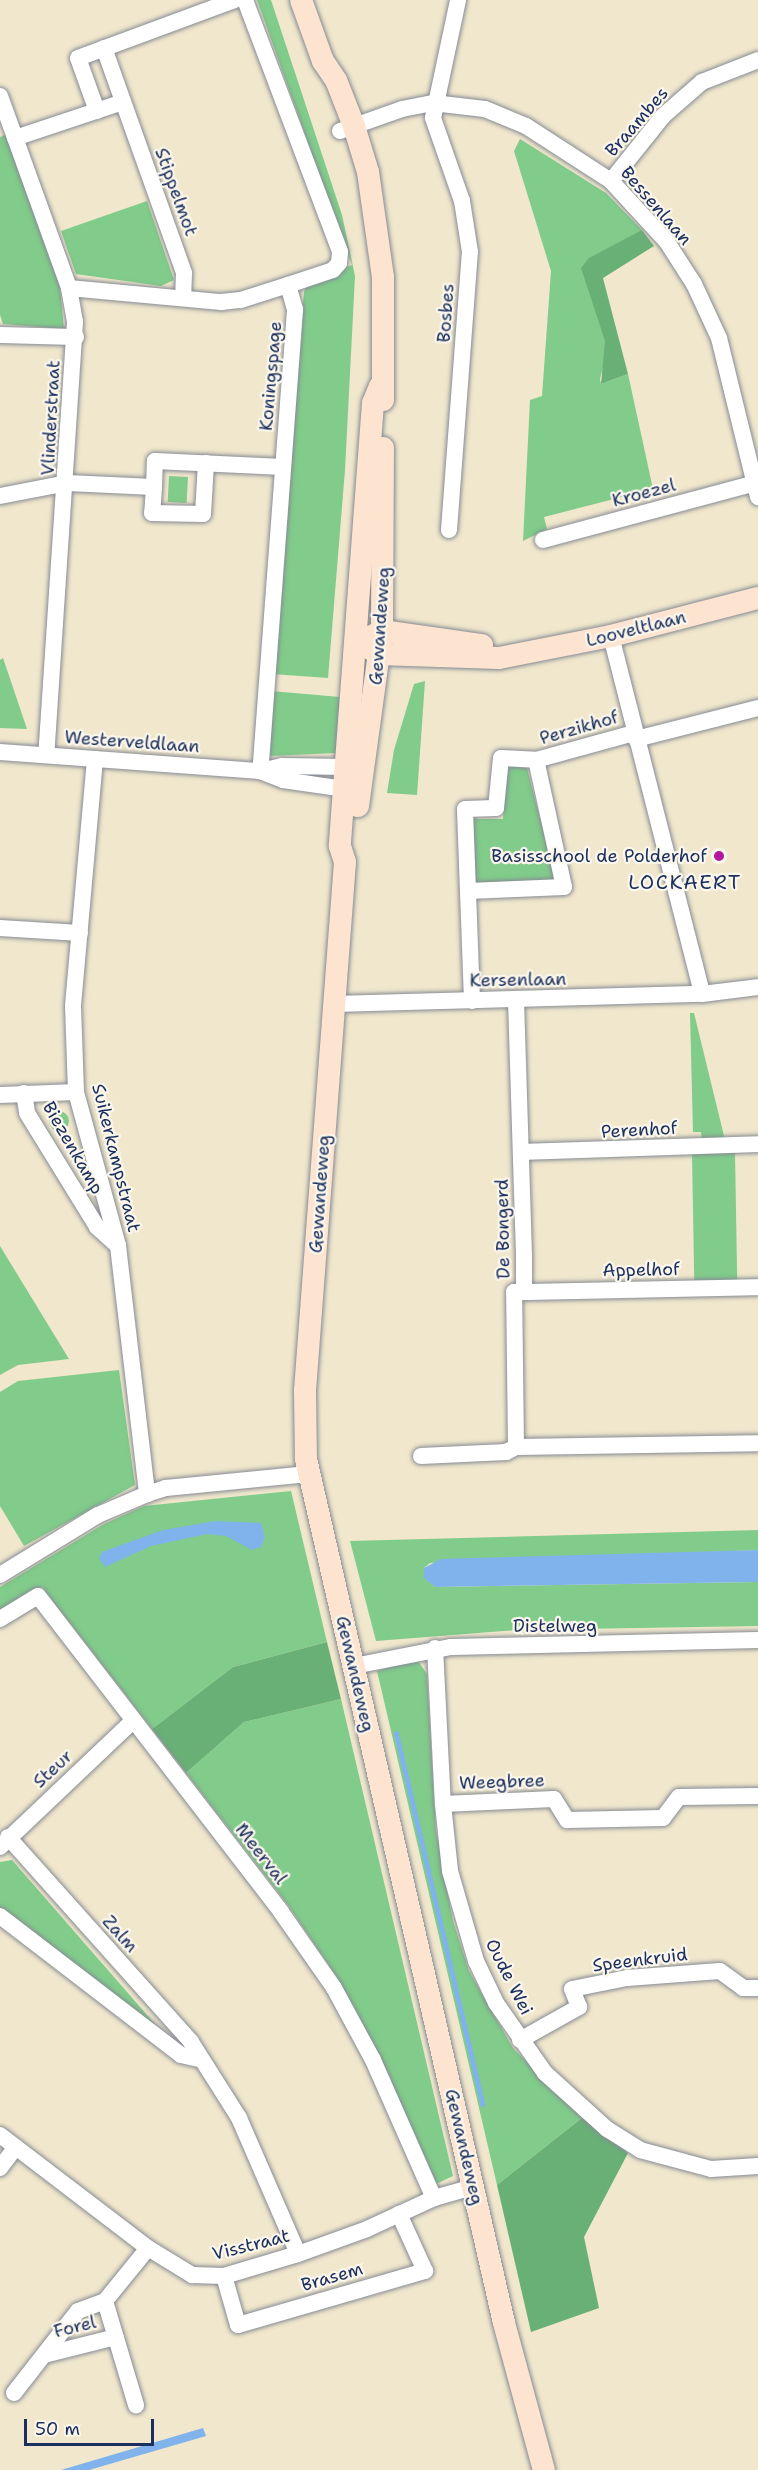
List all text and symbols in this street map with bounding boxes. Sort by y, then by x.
street label: Braambes [601,83,673,161]
street label: Stippelmot [150,145,202,239]
street label: Bessenlaan [616,162,696,250]
street label: Bosbes [433,283,459,343]
street label: Koningspage [255,320,287,432]
street label: Vlinderstraat [37,360,65,476]
street label: Kroezel [610,474,678,512]
street label: Gewandeweg [365,566,395,686]
street label: Looveltlaan [584,606,688,652]
street label: Perzikhof [537,706,621,750]
street label: Westerveldlaan [64,727,200,757]
place label: Basisschool de Polderhof [491,845,707,867]
marker: Basisschool de Polderhof [712,849,726,863]
district label: LOCKAERT [628,870,742,894]
street label: Kersenlaan [469,968,567,992]
street label: Suikerkampstraat [87,1082,145,1234]
street label: Biezenkamp [38,1098,108,1198]
street label: Perenhof [600,1117,678,1143]
street label: Gewandeweg [305,1134,335,1254]
street label: De Bongerd [491,1179,515,1279]
street label: Appelhof [602,1259,680,1281]
street label: Gewandeweg [331,1614,379,1734]
street label: Distelweg [513,1615,597,1637]
street label: Steur [29,1745,77,1793]
street label: Weegbree [459,1770,545,1794]
street label: Meerval [231,1819,291,1889]
street label: Zalm [98,1911,142,1957]
street label: Oude Wei [481,1935,537,2019]
street label: Speenkruid [591,1943,689,1977]
street label: Gewandeweg [440,2087,488,2207]
street label: Visstraat [210,2225,292,2265]
street label: Brasem [299,2258,365,2296]
street label: Forel [52,2311,98,2343]
scale bar [27,2407,158,2445]
text: 50 m [35,2417,80,2441]

